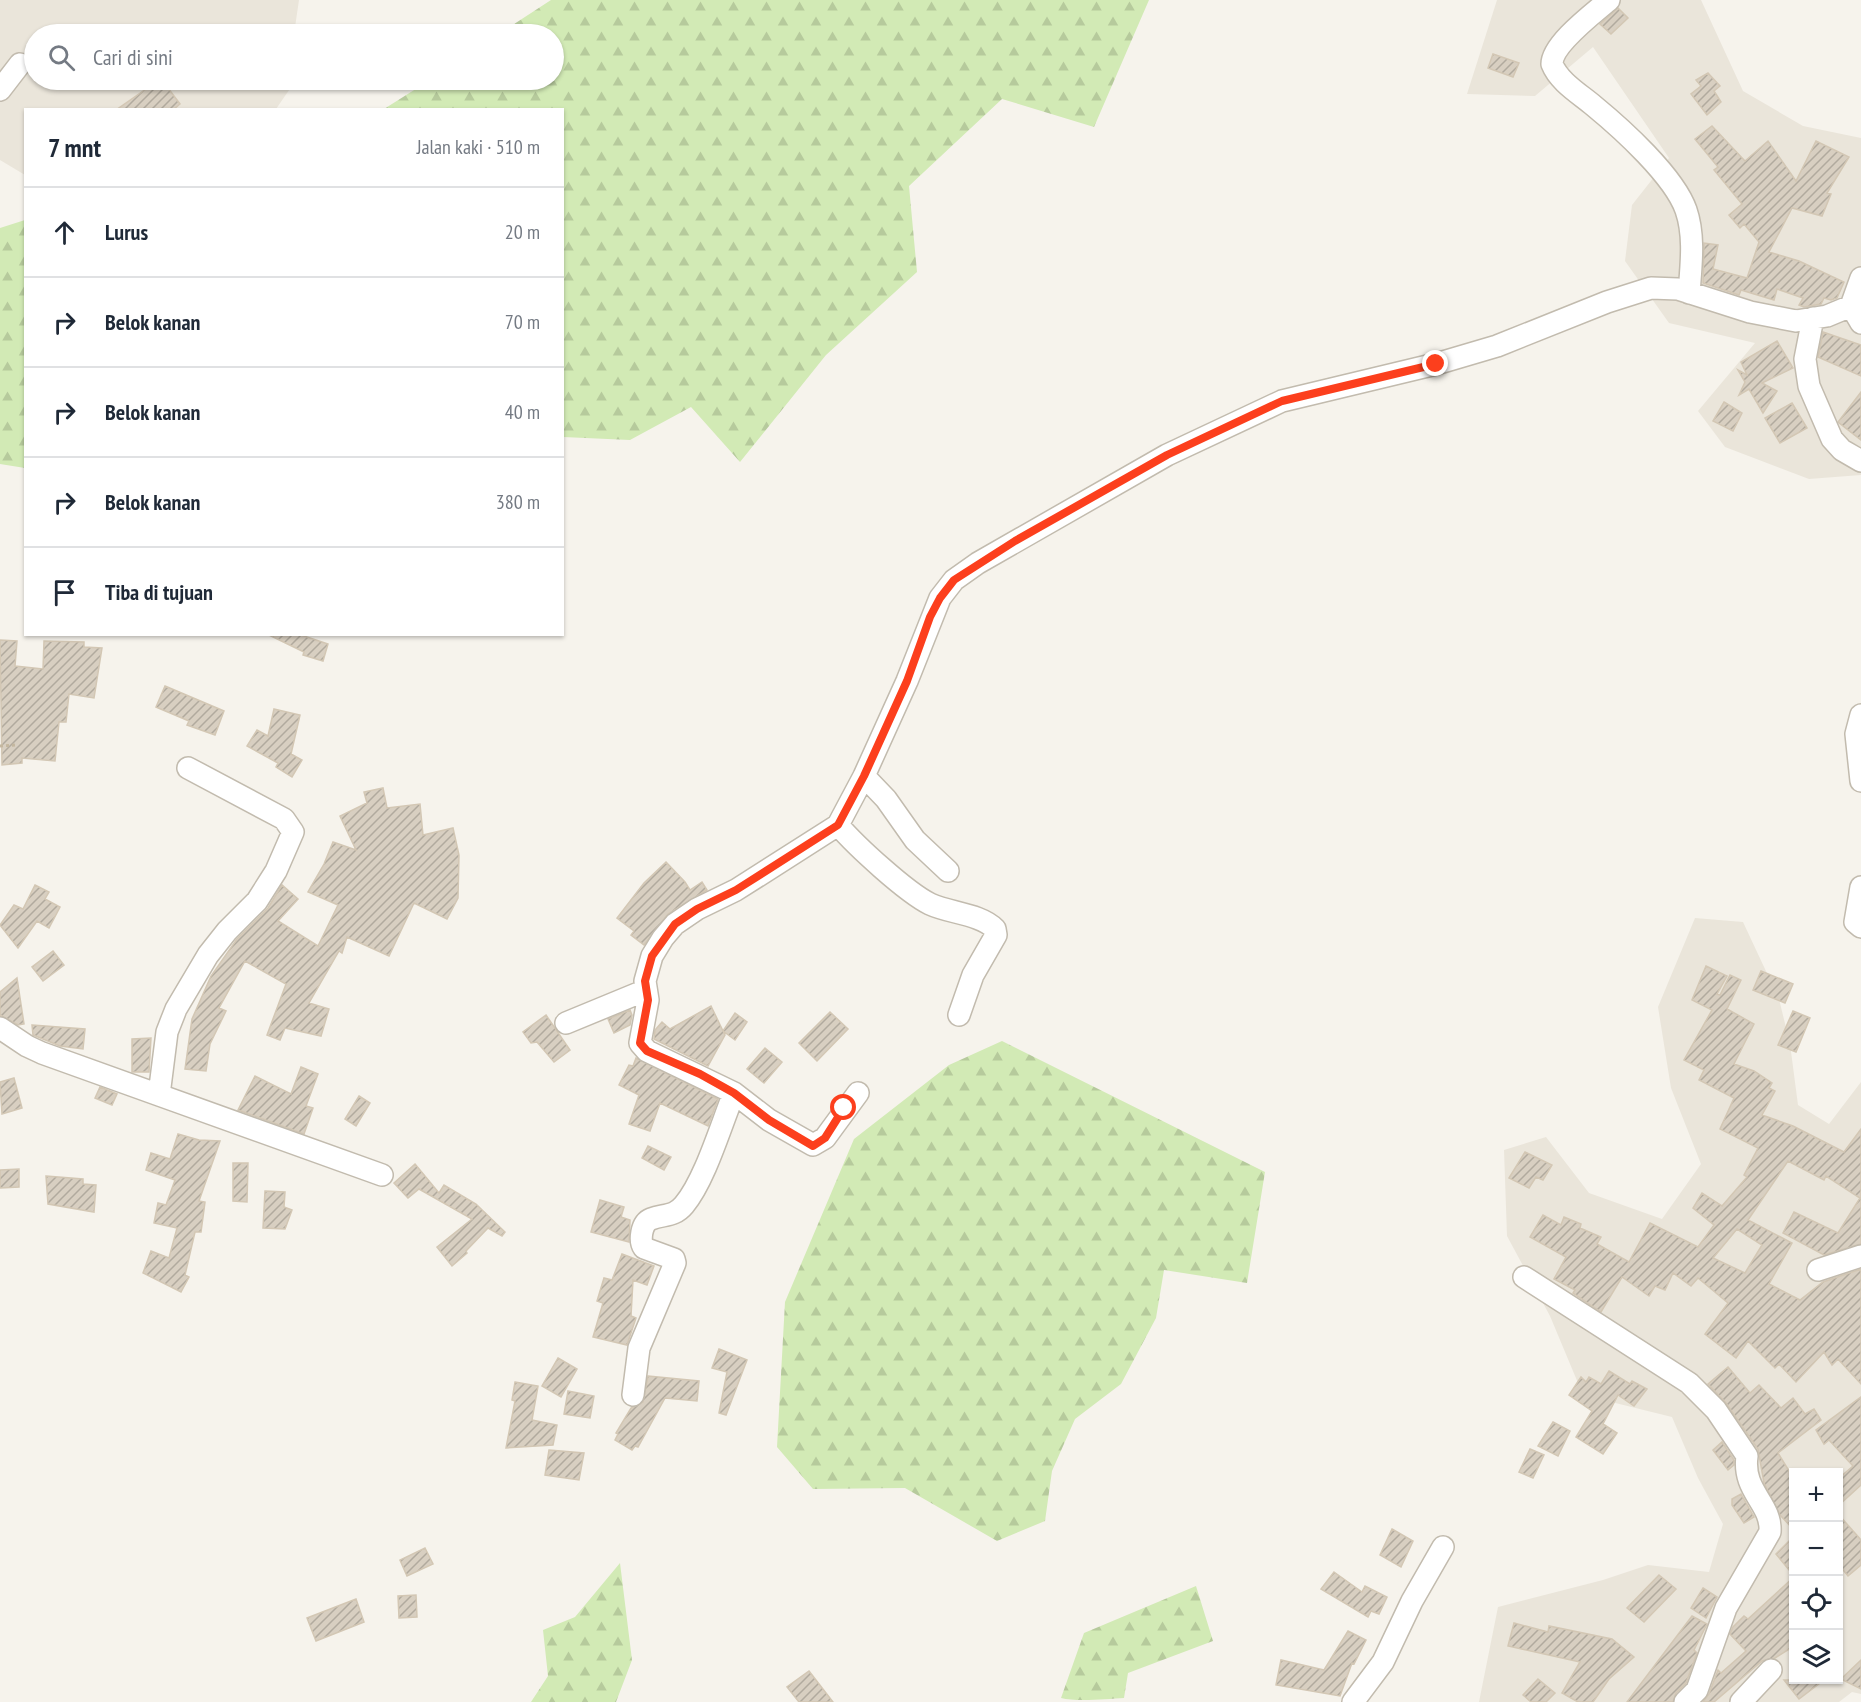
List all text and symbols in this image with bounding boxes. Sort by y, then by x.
search box [24,24,564,90]
icon: search [45,41,78,74]
text: Cari di sini [93,43,173,71]
text: 7 mnt [48,131,101,164]
text: Jalan kaki · 510 m [417,134,540,160]
icon: ahead [48,216,81,249]
text: Lurus [105,218,148,246]
text: 20 m [505,219,540,245]
icon: right [48,306,81,339]
text: Belok kanan [105,308,200,336]
text: 70 m [505,309,540,335]
route end [1422,350,1448,376]
icon: right [48,396,81,429]
text: Belok kanan [105,398,200,426]
text: 40 m [505,399,540,425]
icon: right [48,486,81,519]
text: Belok kanan [105,488,200,516]
text: 380 m [496,489,540,515]
icon: arrive [48,576,81,609]
text: Tiba di tujuan [105,578,213,606]
route start [830,1094,856,1120]
map controls [1789,1468,1843,1684]
button: + [1789,1468,1843,1522]
button: − [1789,1522,1843,1576]
button: locate [1789,1576,1843,1630]
button: layers [1789,1630,1843,1684]

